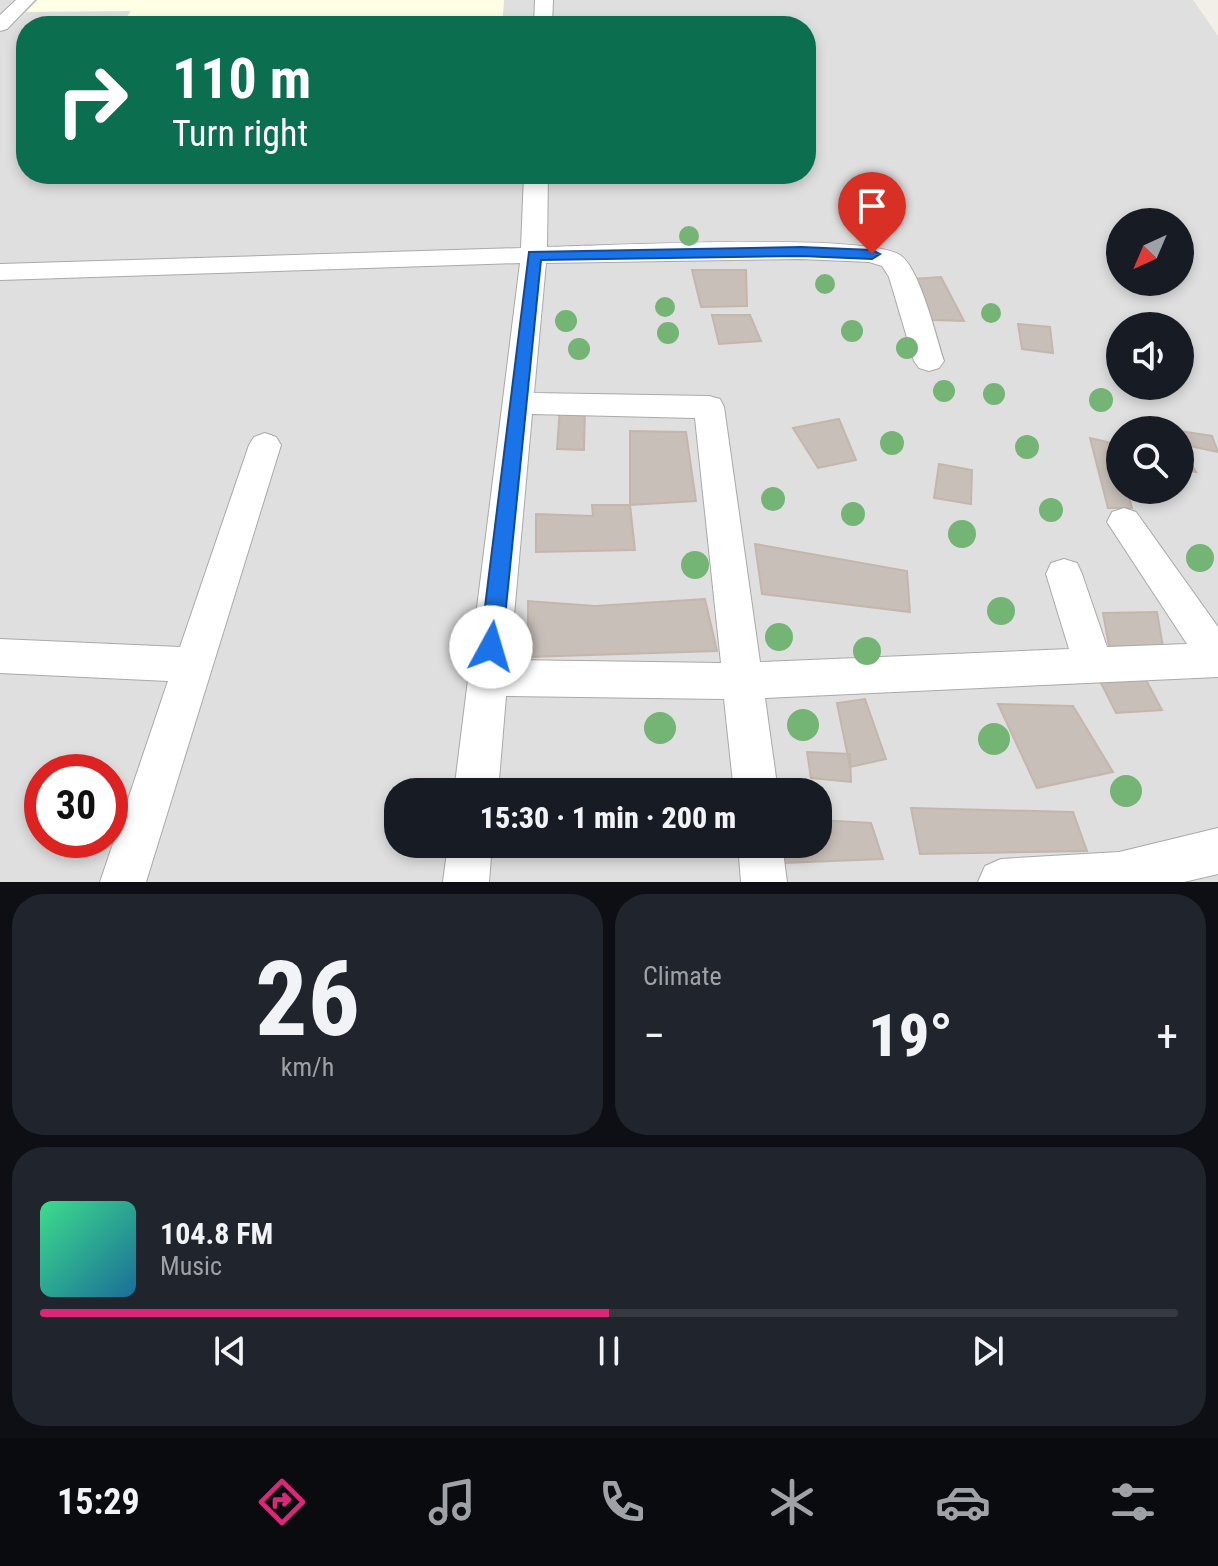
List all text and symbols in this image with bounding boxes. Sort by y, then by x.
text: 110 m [172,46,311,112]
icon: right [40,48,144,152]
text: Turn right [172,113,308,155]
pin [838,172,906,254]
icon: arrive [850,184,894,228]
north arrow [1106,208,1194,296]
map controls [1106,208,1194,504]
button: sound [1106,312,1194,400]
button: search [1106,416,1194,504]
position arrow [449,605,533,689]
speed limit sign: 30 [24,754,128,858]
text: 15:30 · 1 min · 200 m [480,800,736,835]
text: 26 [255,939,360,1060]
text: Climate [643,961,722,991]
text: 19° [868,1000,953,1071]
text: − [643,1010,665,1062]
text: + [1156,1010,1178,1062]
text: km/h [281,1052,334,1082]
text: 104.8 FM [160,1216,273,1251]
text: Music [160,1251,222,1281]
icon: previous [208,1329,252,1373]
icon: pause [587,1329,631,1373]
icon: next [966,1329,1010,1373]
icon: directions [254,1474,310,1530]
icon: music [424,1474,480,1530]
icon: phone [594,1474,650,1530]
icon: climate [764,1474,820,1530]
icon: car [935,1474,991,1530]
icon: filters [1105,1474,1161,1530]
text: 15:29 [57,1481,140,1523]

